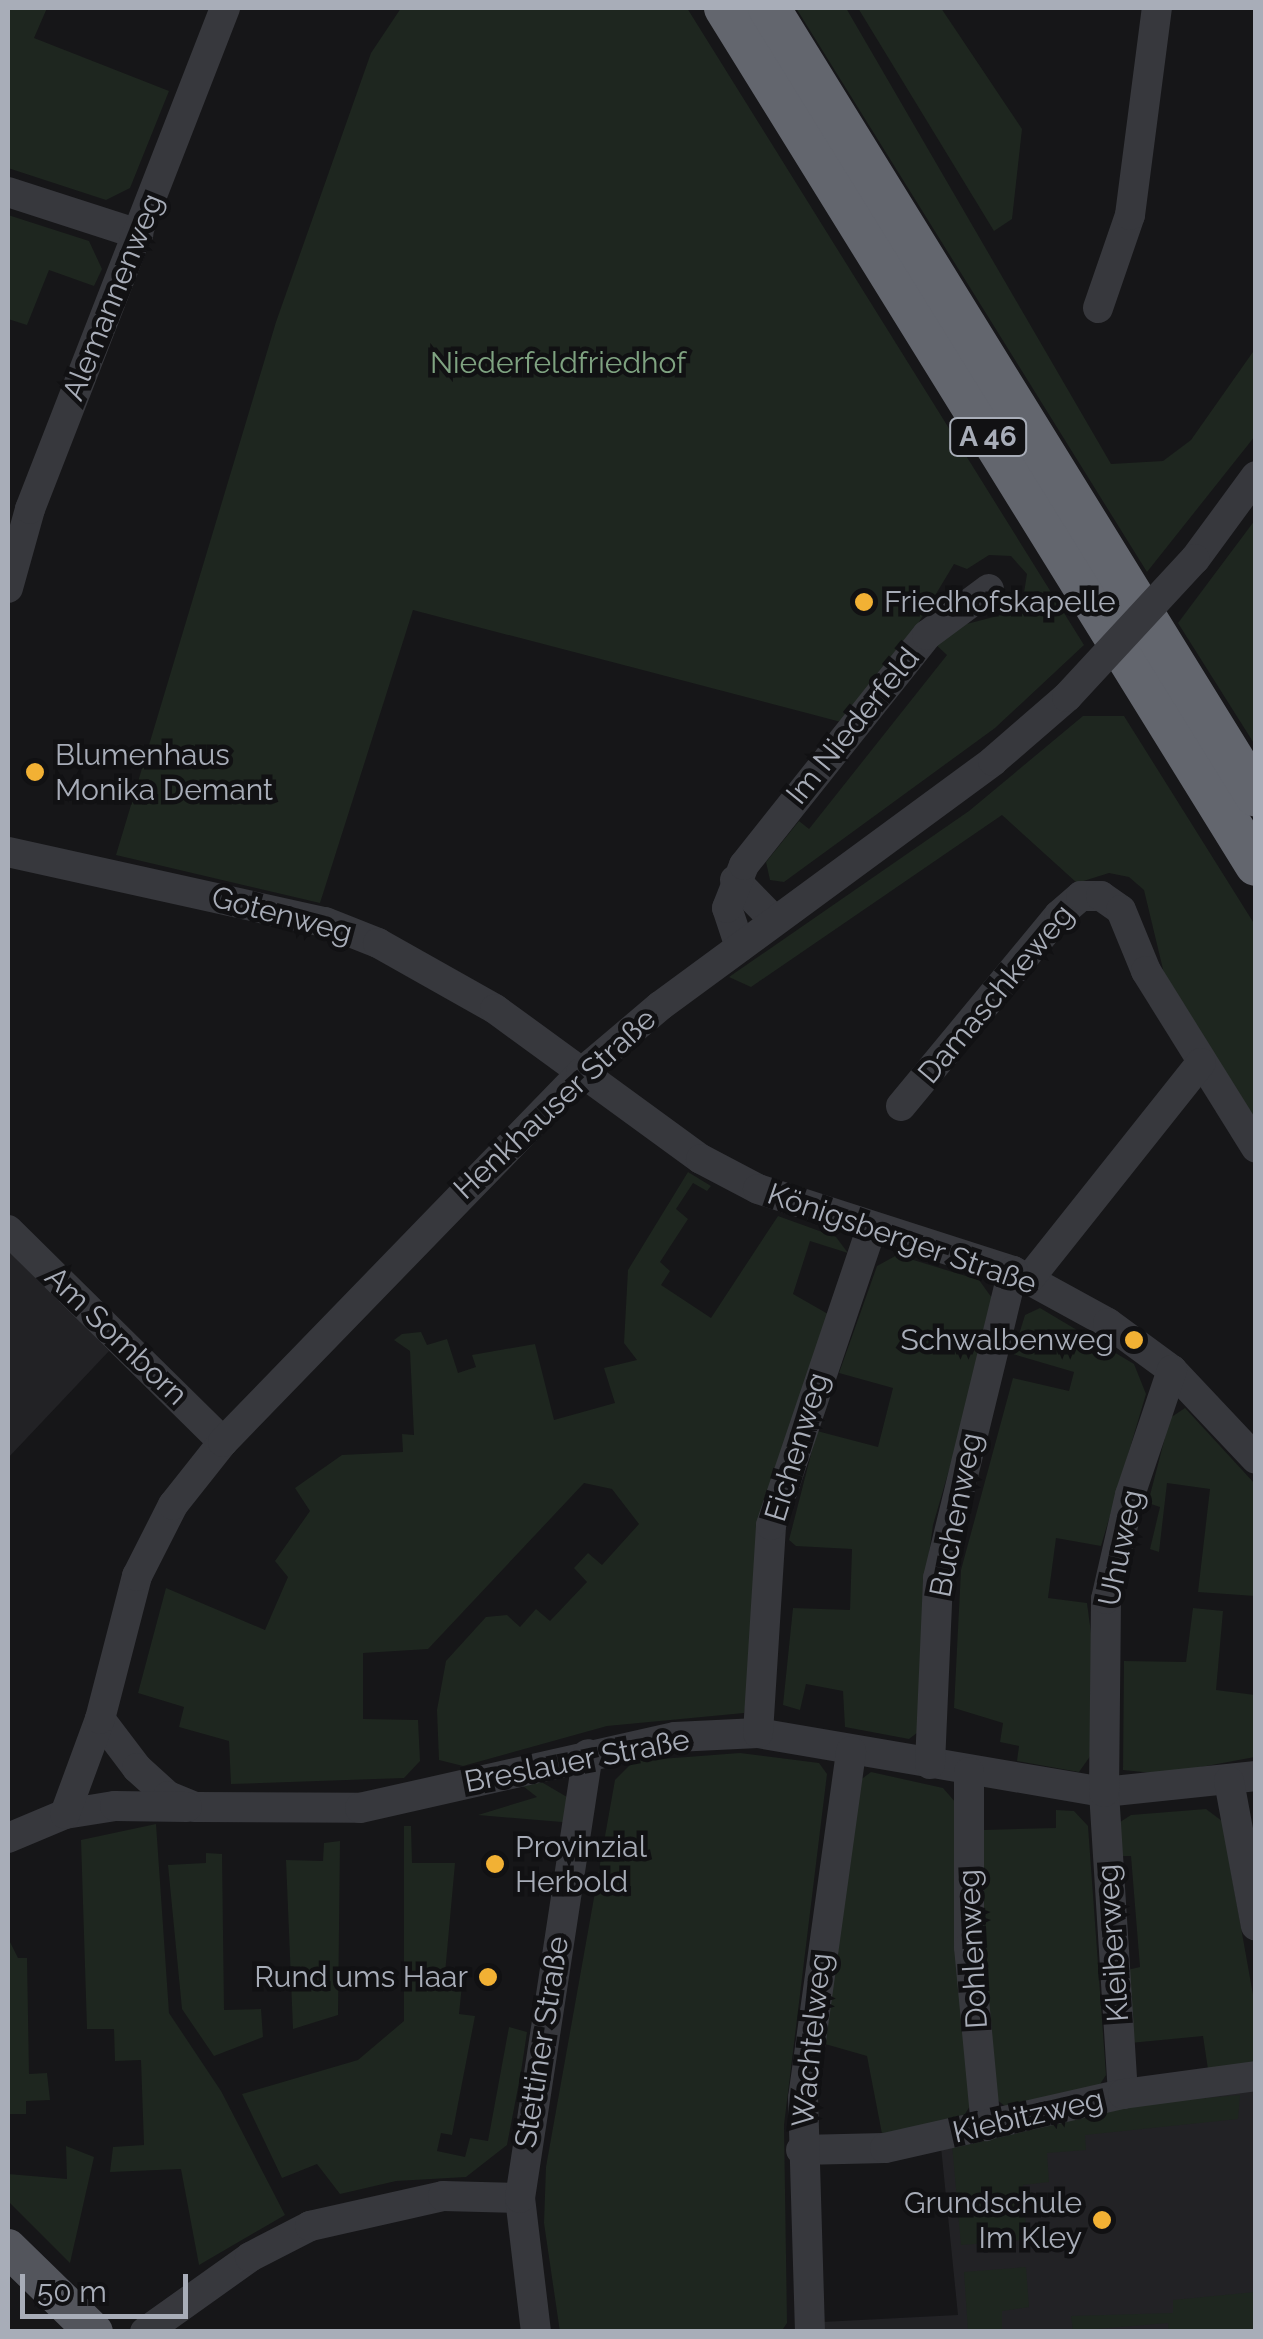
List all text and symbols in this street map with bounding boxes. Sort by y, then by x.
street label: Alemannenweg [55,188,171,406]
park label: Niederfeldfriedhof [430,345,686,381]
road number: A 46 [948,414,1028,460]
place label: Friedhofskapelle [884,584,1116,620]
marker: Friedhofskapelle [853,591,875,613]
street label: Im Niederfeld [779,641,927,811]
place label: Blumenhaus Monika Demant [55,737,273,808]
marker: Blumenhaus Monika Demant [24,761,46,783]
street label: Gotenweg [208,879,356,951]
street label: Damaschkeweg [911,897,1081,1091]
street label: Henkhauser Straße [446,1001,664,1207]
street label: Königsberger Straße [762,1176,1042,1302]
street label: Am Somborn [37,1259,195,1413]
place label: Schwalbenweg [900,1322,1114,1358]
marker: Schwalbenweg [1123,1329,1145,1351]
street label: Eichenweg [757,1368,837,1526]
street label: Buchenweg [922,1430,990,1600]
street label: Uhuweg [1091,1487,1151,1609]
street label: Breslauer Straße [461,1721,693,1801]
place label: Provinzial Herbold [515,1829,647,1900]
marker: Provinzial Herbold [484,1853,506,1875]
street label: Kleiberweg [1090,1863,1136,2023]
street label: Dohlenweg [951,1868,995,2030]
street label: Stettiner Straße [507,1933,577,2151]
street label: Wachtelweg [785,1951,839,2129]
place label: Rund ums Haar [254,1959,468,1995]
marker: Rund ums Haar [477,1966,499,1988]
street label: Kiebitzweg [949,2081,1107,2151]
place label: Grundschule Im Kley [904,2185,1082,2256]
marker: Grundschule Im Kley [1091,2209,1113,2231]
scale bar [25,2254,192,2316]
text: 50 m [37,2274,107,2309]

